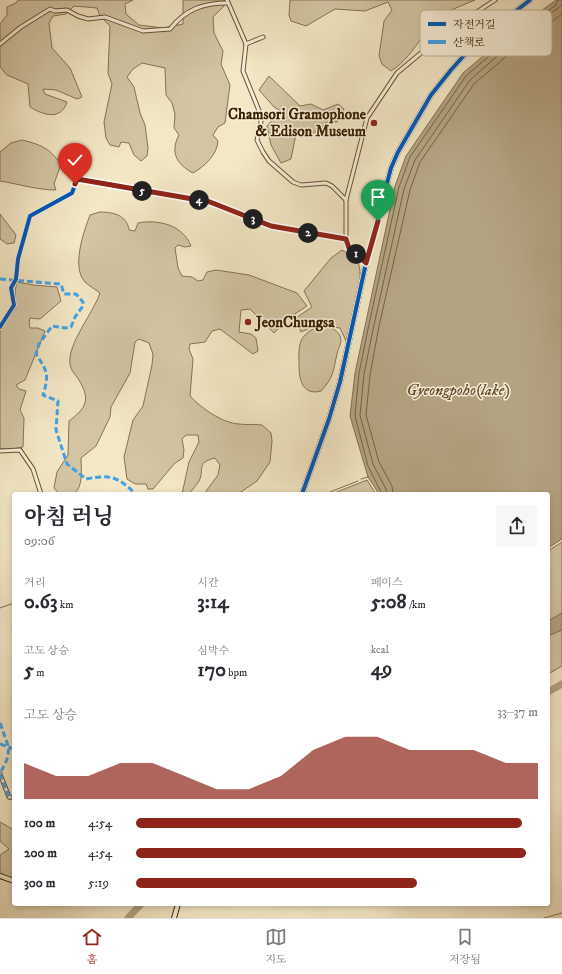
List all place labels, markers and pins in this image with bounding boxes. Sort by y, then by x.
place label: Chamsori Gramophone & Edison Museum [228,105,367,141]
marker: Chamsori Gramophone & Edison Museum [369,118,379,128]
pin [58,143,92,184]
pin [361,180,395,221]
pin: 5 [132,181,152,201]
pin: 4 [189,190,209,210]
pin: 3 [243,209,263,229]
pin: 2 [298,223,318,243]
pin: 1 [346,244,366,264]
place label: JeonChungsa [254,313,335,332]
marker: JeonChungsa [243,317,253,327]

